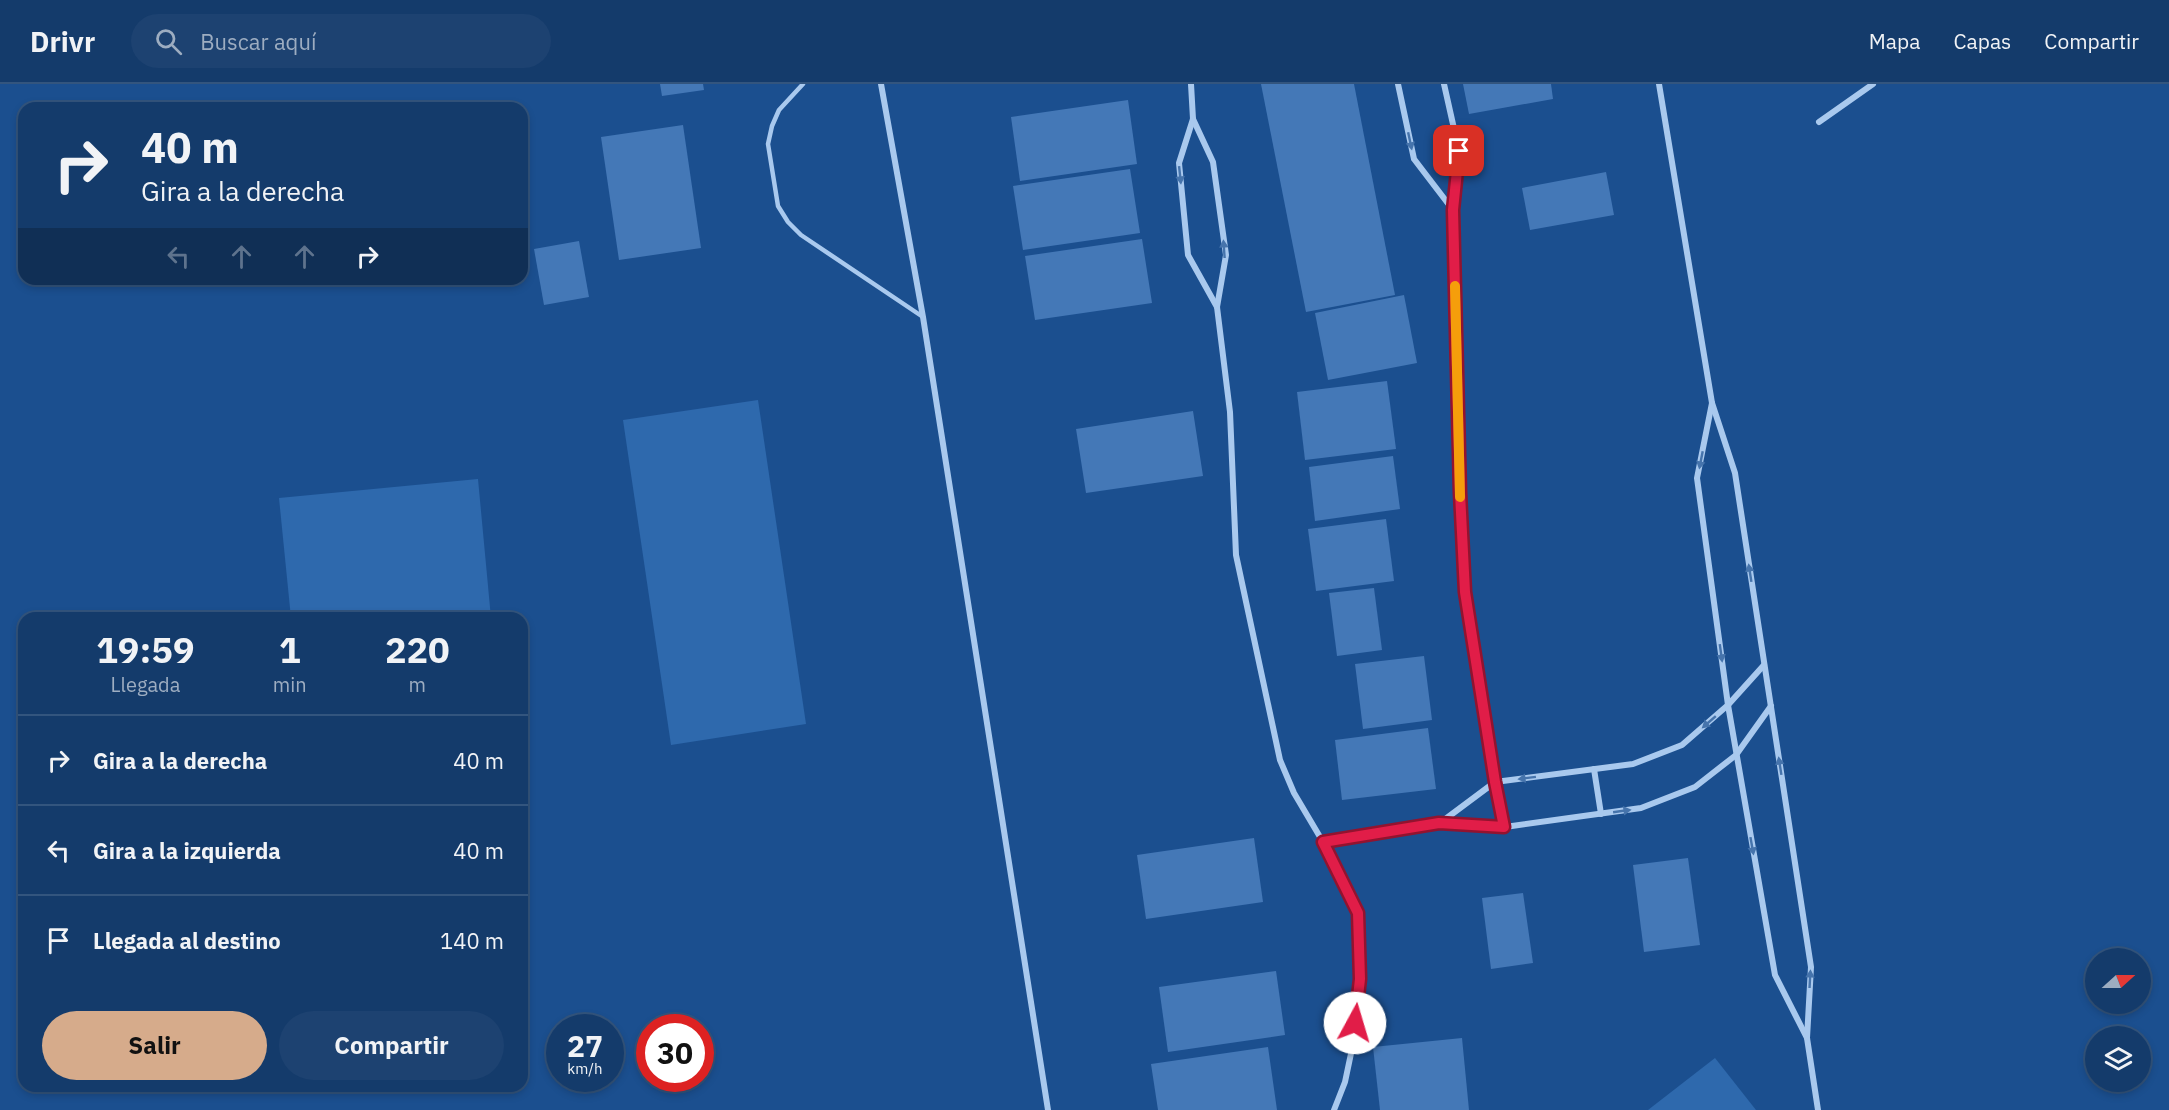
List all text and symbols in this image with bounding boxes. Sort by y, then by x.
search box [131,14,551,68]
text: Drivr [30,23,95,60]
icon: search [152,25,185,58]
text: Buscar aquí [200,27,316,56]
text: Mapa [1869,27,1920,55]
text: Capas [1953,27,2011,55]
text: Compartir [2044,27,2139,55]
text: 40 m [141,120,239,175]
pin [1433,125,1484,176]
icon: right [42,126,120,204]
one-way arrow [1406,132,1415,151]
icon: arrive [1442,134,1475,167]
one-way arrow [1175,165,1185,184]
text: Gira a la derecha [141,173,344,208]
icon: left [162,240,195,273]
icon: ahead [225,240,258,273]
icon: ahead [288,240,321,273]
icon: right [351,240,384,273]
one-way arrow [1219,240,1229,259]
one-way arrow [1696,451,1705,470]
one-way arrow [1746,563,1755,582]
text: 19:59 [96,626,195,673]
text: 1 [279,626,301,673]
text: 220 [385,626,450,673]
one-way arrow [1716,644,1726,663]
text: Llegada [110,671,180,698]
text: min [273,671,307,698]
text: m [409,671,426,698]
one-way arrow [1701,715,1717,728]
icon: right [42,744,75,777]
text: Gira a la derecha [93,746,267,775]
text: 40 m [453,746,504,775]
one-way arrow [1775,756,1784,775]
one-way arrow [1517,773,1536,782]
one-way arrow [1613,807,1632,816]
icon: left [42,834,75,867]
text: Gira a la izquierda [93,836,281,865]
text: 40 m [453,836,504,865]
one-way arrow [1748,836,1757,855]
icon: arrive [42,924,75,957]
text: Llegada al destino [93,926,281,955]
text: 140 m [440,926,504,955]
north arrow [2085,948,2151,1014]
map controls [2085,948,2151,1092]
one-way arrow [1806,970,1815,989]
position arrow [1323,991,1387,1055]
button: Salir [42,1011,267,1080]
button: Compartir [279,1011,504,1080]
speed limit sign: 30 [636,1014,714,1092]
text: 27 [567,1026,603,1065]
button: layers [2085,1026,2151,1092]
text: km/h [567,1059,603,1078]

